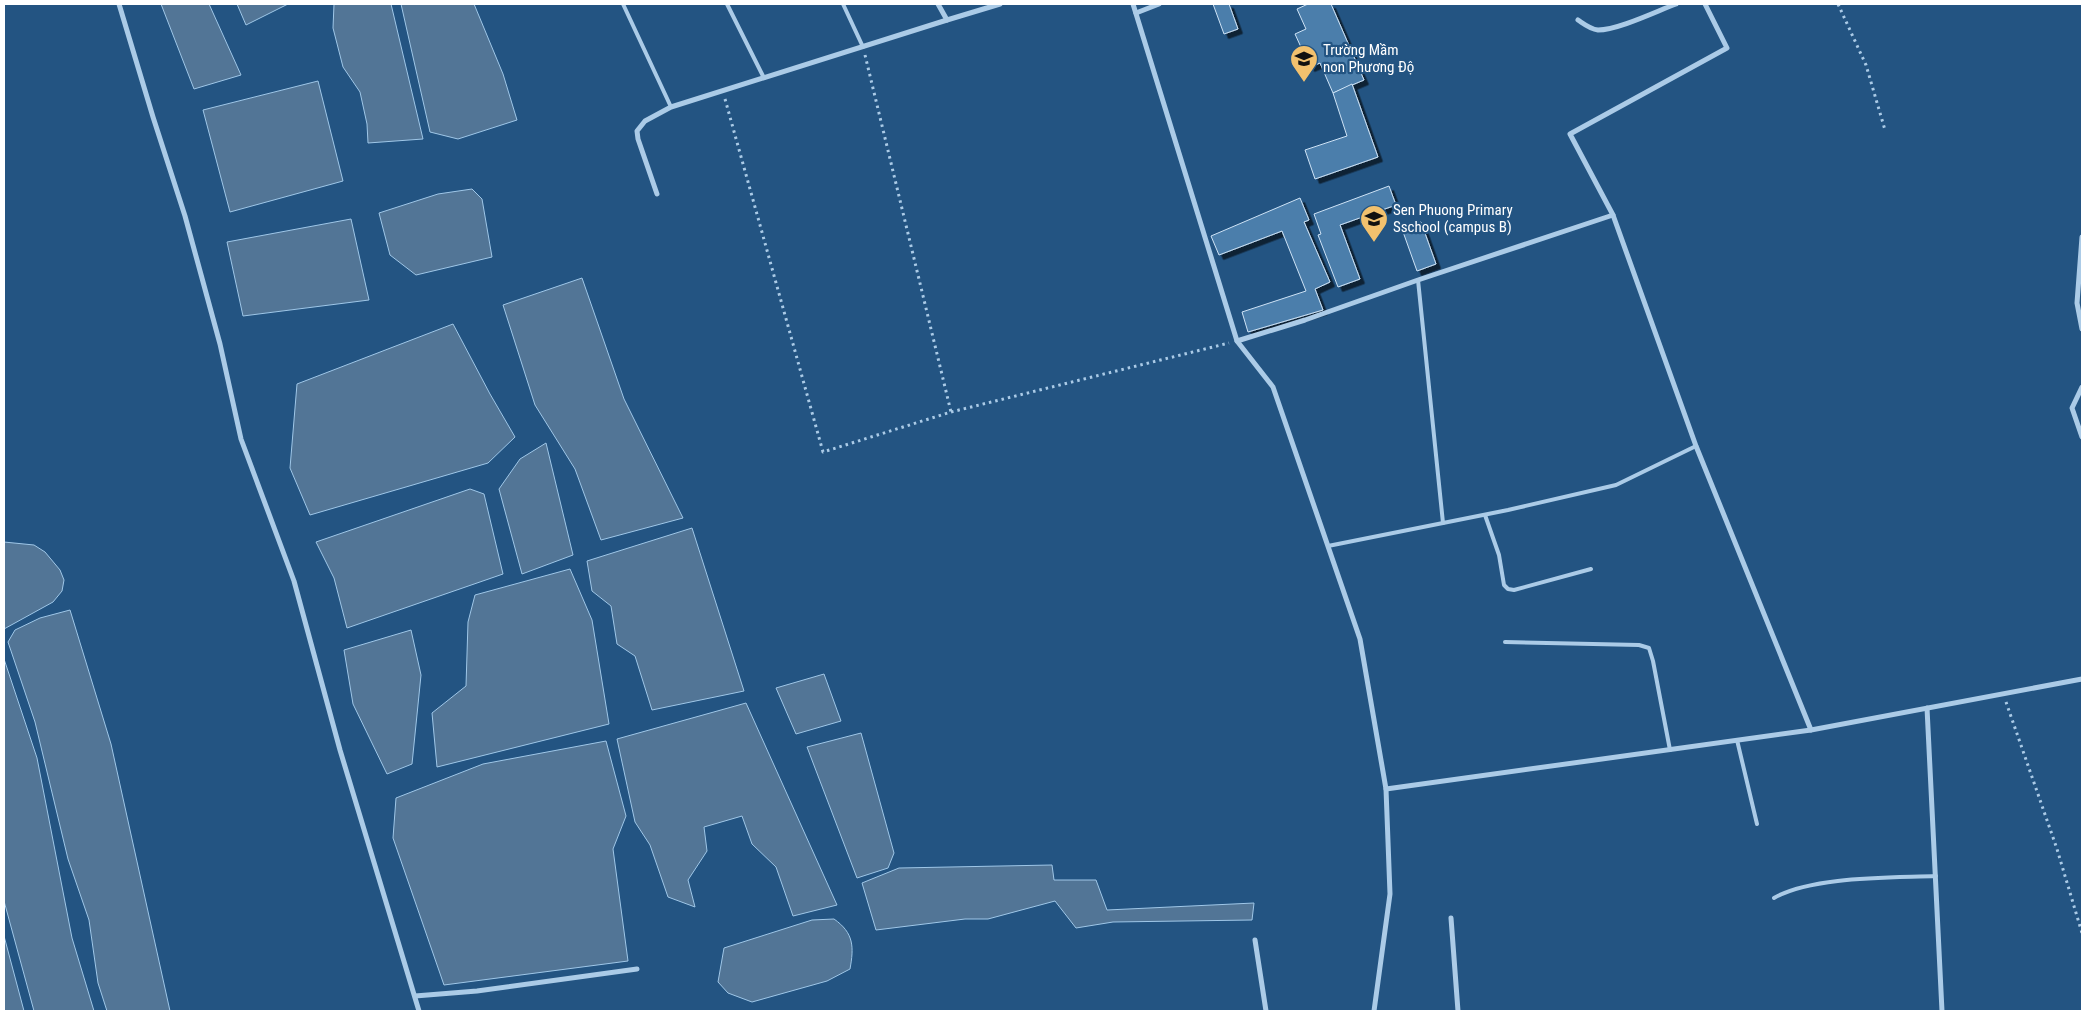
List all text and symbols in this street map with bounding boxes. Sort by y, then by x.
place label: Trường Mầm non Phương Độ [1323,41,1414,76]
school or university icon: Trường Mầm non Phương Độ [1289,44,1319,83]
place label: Sen Phuong Primary Sschool (campus B) [1393,201,1513,236]
school or university icon: Sen Phuong Primary Sschool (campus B) [1359,204,1389,243]

